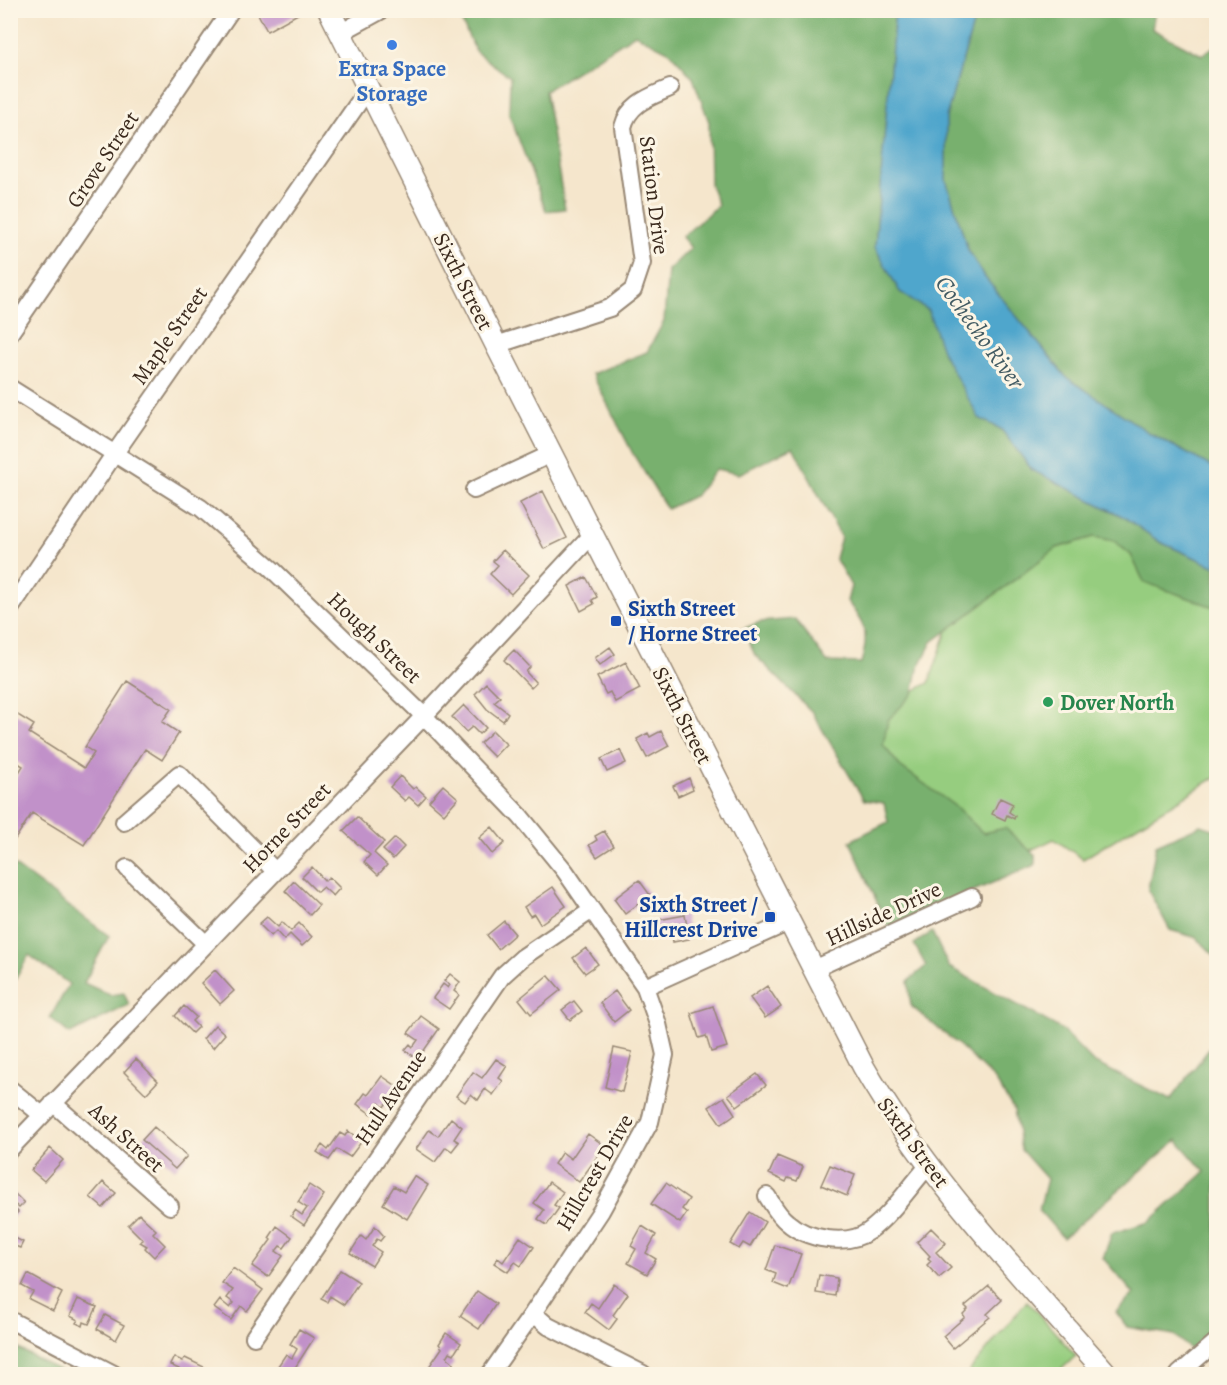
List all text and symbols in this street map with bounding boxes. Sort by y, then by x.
marker: Extra Space Storage [385,38,399,52]
place label: Extra Space Storage [338,54,446,109]
street label: Grove Street [59,105,146,214]
street label: Station Drive [632,134,676,256]
street label: Sixth Street [426,228,500,335]
water label: Cochecho River [928,269,1032,396]
street label: Maple Street [125,280,215,391]
street label: Hough Street [321,585,428,690]
place label: Sixth Street / Horne Street [628,594,758,649]
marker: Sixth Street / Horne Street [609,614,623,628]
street label: Sixth Street [645,662,719,769]
place label: Dover North [1060,688,1174,718]
marker: Dover North [1041,695,1055,709]
street label: Horne Street [236,776,338,880]
street label: Hillside Drive [821,874,946,954]
place label: Sixth Street / Hillcrest Drive [624,890,758,945]
marker: Sixth Street / Hillcrest Drive [763,910,777,924]
street label: Hull Avenue [348,1044,434,1151]
street label: Sixth Street [870,1091,956,1194]
street label: Ash Street [81,1095,171,1180]
street label: Hillcrest Drive [549,1108,640,1237]

